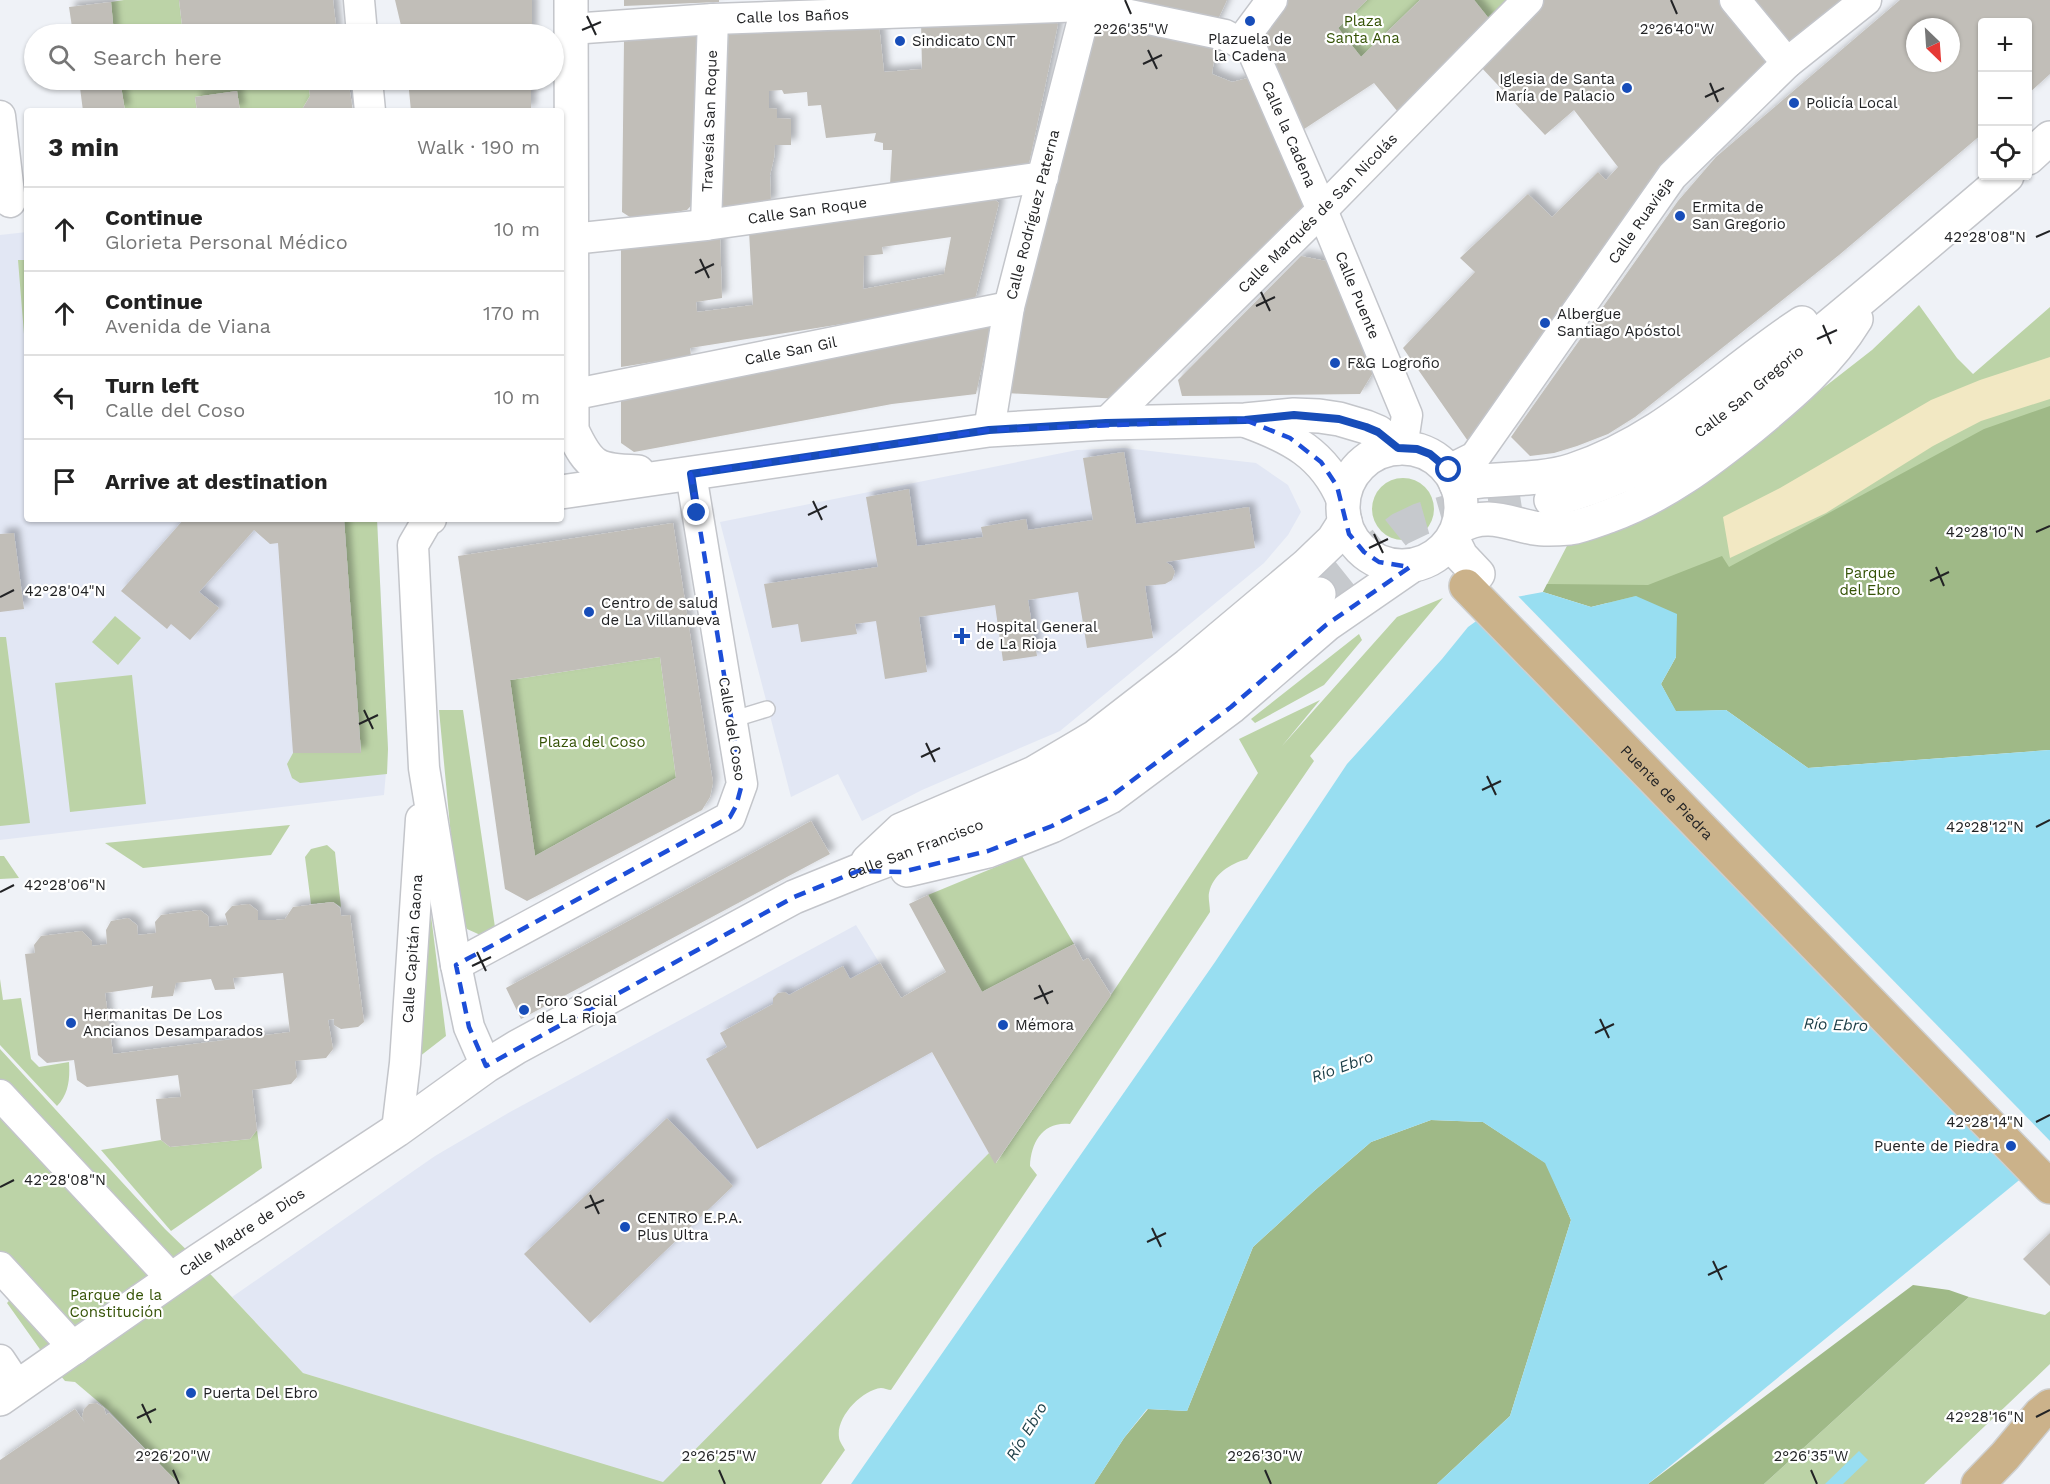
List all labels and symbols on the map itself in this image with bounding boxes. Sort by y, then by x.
street label: Calle los Baños [736,5,849,27]
park label: Plaza Santa Ana [1326,12,1400,47]
marker: Plazuela de la Cadena [1243,14,1257,28]
north arrow [1906,18,1960,72]
text: 2°26'35"W [1094,20,1168,38]
text: 2°26'40"W [1640,20,1714,38]
place label: Plazuela de la Cadena [1208,30,1292,65]
place label: Sindicato CNT [912,32,1016,50]
marker: Sindicato CNT [893,34,907,48]
street label: Travesía San Roque [698,50,721,192]
place label: Iglesia de Santa María de Palacio [1495,70,1616,105]
street label: Calle la Cadena [1258,78,1320,191]
marker: Iglesia de Santa María de Palacio [1620,81,1634,95]
place label: Policía Local [1806,94,1898,112]
marker: Policía Local [1787,96,1801,110]
street label: Calle Rodríguez Paterna [1002,127,1063,302]
street label: Calle Marqués de San Nicolás [1234,130,1401,297]
street label: Calle Ruavieja [1604,173,1678,267]
street label: Calle San Roque [746,193,868,228]
place label: Ermita de San Gregorio [1692,198,1786,233]
marker: Ermita de San Gregorio [1673,209,1687,223]
text: 42°28'08"N [1944,228,2026,246]
street label: Calle Puente [1331,249,1383,342]
place label: Albergue Santiago Apóstol [1557,305,1681,340]
marker: Albergue Santiago Apóstol [1538,316,1552,330]
street label: Calle San Gil [743,333,839,369]
street label: Calle San Gregorio [1691,342,1807,441]
place label: F&G Logroño [1347,354,1440,372]
marker: F&G Logroño [1328,356,1342,370]
route start [1435,456,1461,482]
route end [683,499,709,525]
text: 42°28'10"N [1946,523,2024,541]
park label: Parque del Ebro [1839,564,1901,599]
text: 42°28'04"N [24,582,106,600]
place label: Centro de salud de La Villanueva [601,594,721,629]
marker: Centro de salud de La Villanueva [582,605,596,619]
place label: Hospital General de La Rioja [976,618,1098,653]
marker: Hospital General de La Rioja [953,627,971,645]
street label: Calle del Coso [715,676,749,782]
park label: Plaza del Coso [539,733,645,751]
street label: Puente de Piedra [1617,741,1717,844]
street label: Calle San Francisco [845,815,986,883]
text: 42°28'12"N [1946,818,2024,836]
street label: Calle Capitán Gaona [399,873,426,1024]
text: 42°28'06"N [24,876,106,894]
place label: Foro Social de La Rioja [536,992,618,1027]
marker: Foro Social de La Rioja [517,1003,531,1017]
place label: Hermanitas De Los Ancianos Desamparados [83,1005,263,1040]
water label: Río Ebro [1803,1014,1869,1035]
marker: Hermanitas De Los Ancianos Desamparados [64,1016,78,1030]
place label: Mémora [1015,1016,1075,1034]
marker: Mémora [996,1018,1010,1032]
water label: Río Ebro [1309,1047,1376,1086]
text: 42°28'14"N [1946,1113,2024,1131]
place label: Puente de Piedra [1874,1137,2000,1155]
marker: Puente de Piedra [2004,1139,2018,1153]
text: 42°28'08"N [24,1171,106,1189]
street label: Calle Madre de Dios [176,1184,308,1280]
place label: CENTRO E.P.A. Plus Ultra [637,1209,742,1244]
marker: CENTRO E.P.A. Plus Ultra [618,1220,632,1234]
park label: Parque de la Constitución [70,1286,163,1321]
place label: Puerta Del Ebro [203,1384,318,1402]
marker: Puerta Del Ebro [184,1386,198,1400]
water label: Río Ebro [1002,1399,1051,1464]
text: 42°28'16"N [1946,1408,2024,1426]
text: 2°26'20"W [135,1447,211,1465]
text: 2°26'25"W [682,1447,756,1465]
text: 2°26'30"W [1227,1447,1303,1465]
text: 2°26'35"W [1774,1447,1848,1465]

